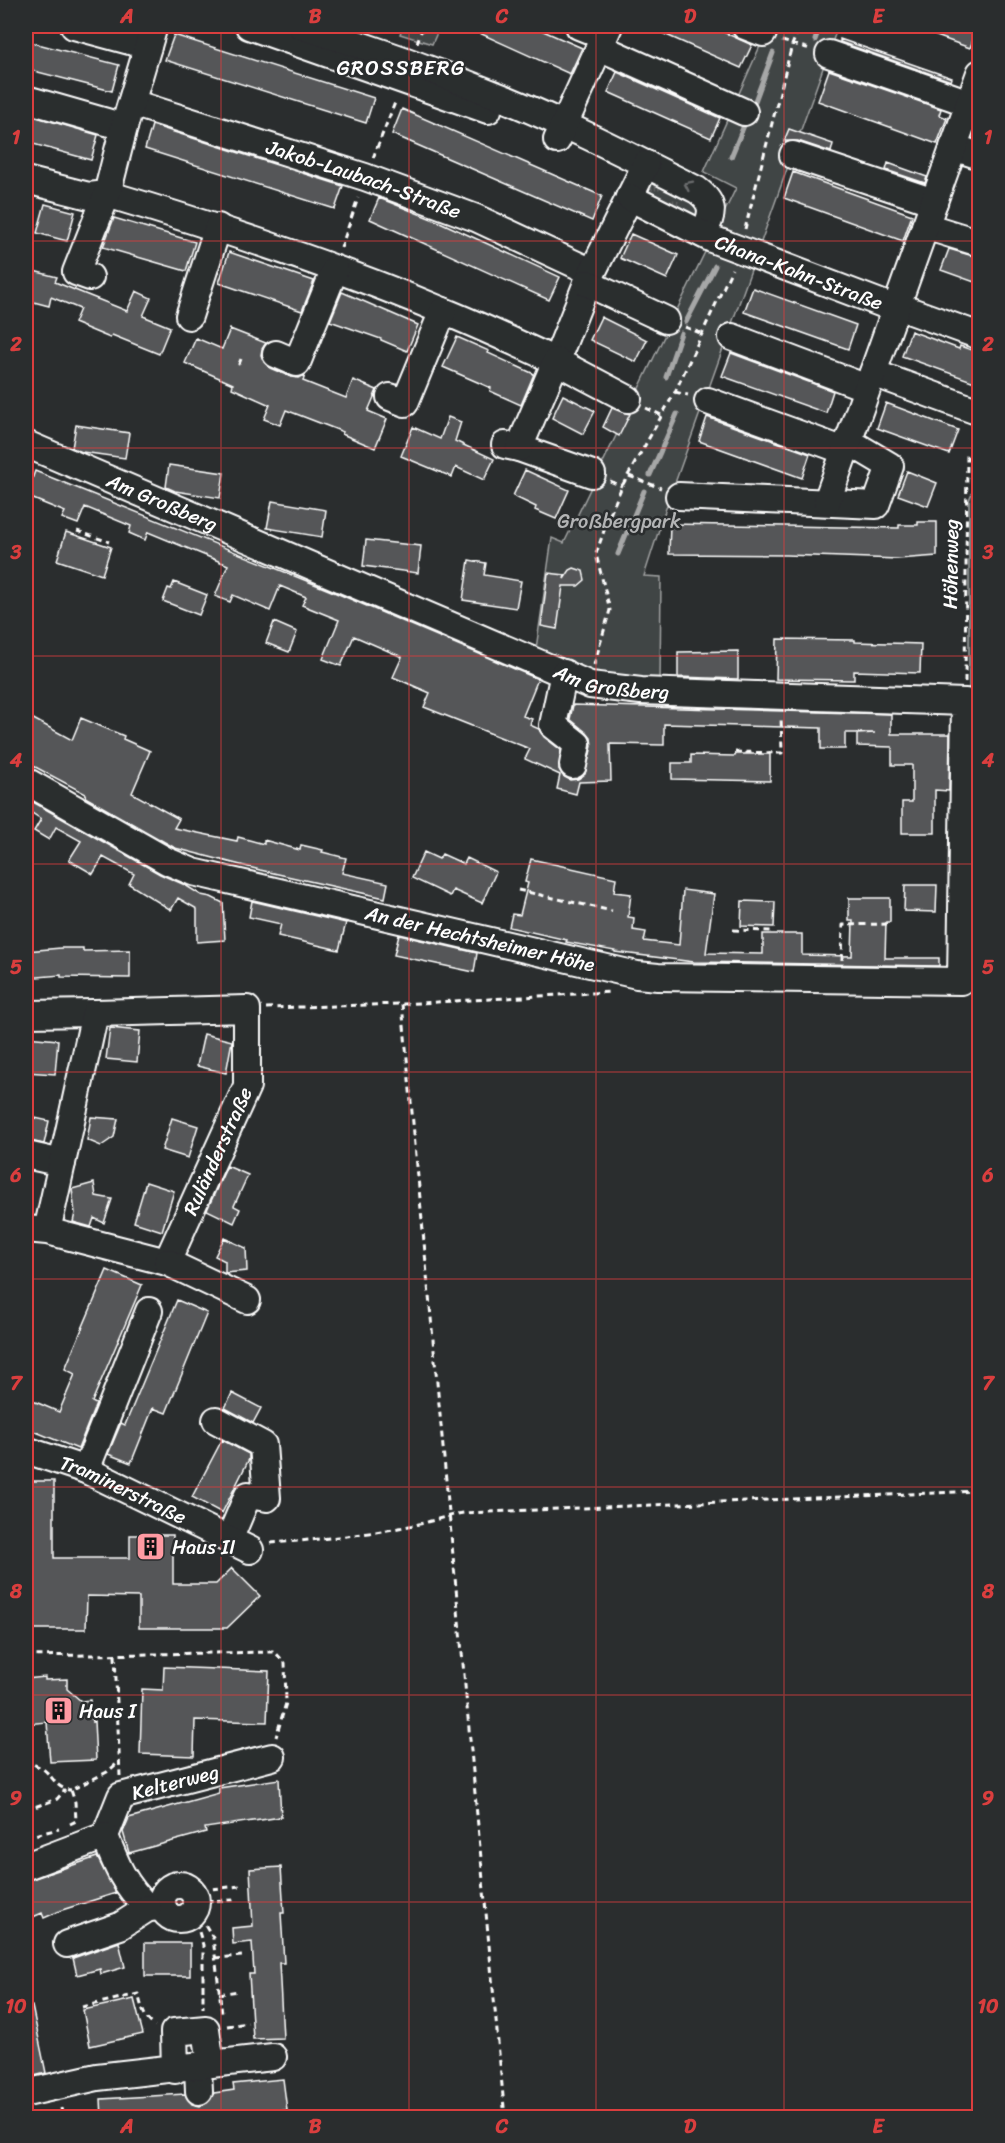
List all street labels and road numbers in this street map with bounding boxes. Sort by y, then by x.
street label: Jakob-Laubach-Straße [261,129,466,229]
street label: Chana-Kahn-Straße [710,224,888,320]
street label: Am Großberg [100,463,223,541]
street label: Höhenweg [933,519,969,609]
street label: Am Großberg [547,654,670,709]
street label: An der Hechtsheimer Höhe [361,895,599,983]
street label: Ruländerstraße [173,1081,262,1221]
street label: Traminerstraße [55,1445,193,1534]
street label: Kelterweg [128,1754,223,1810]

